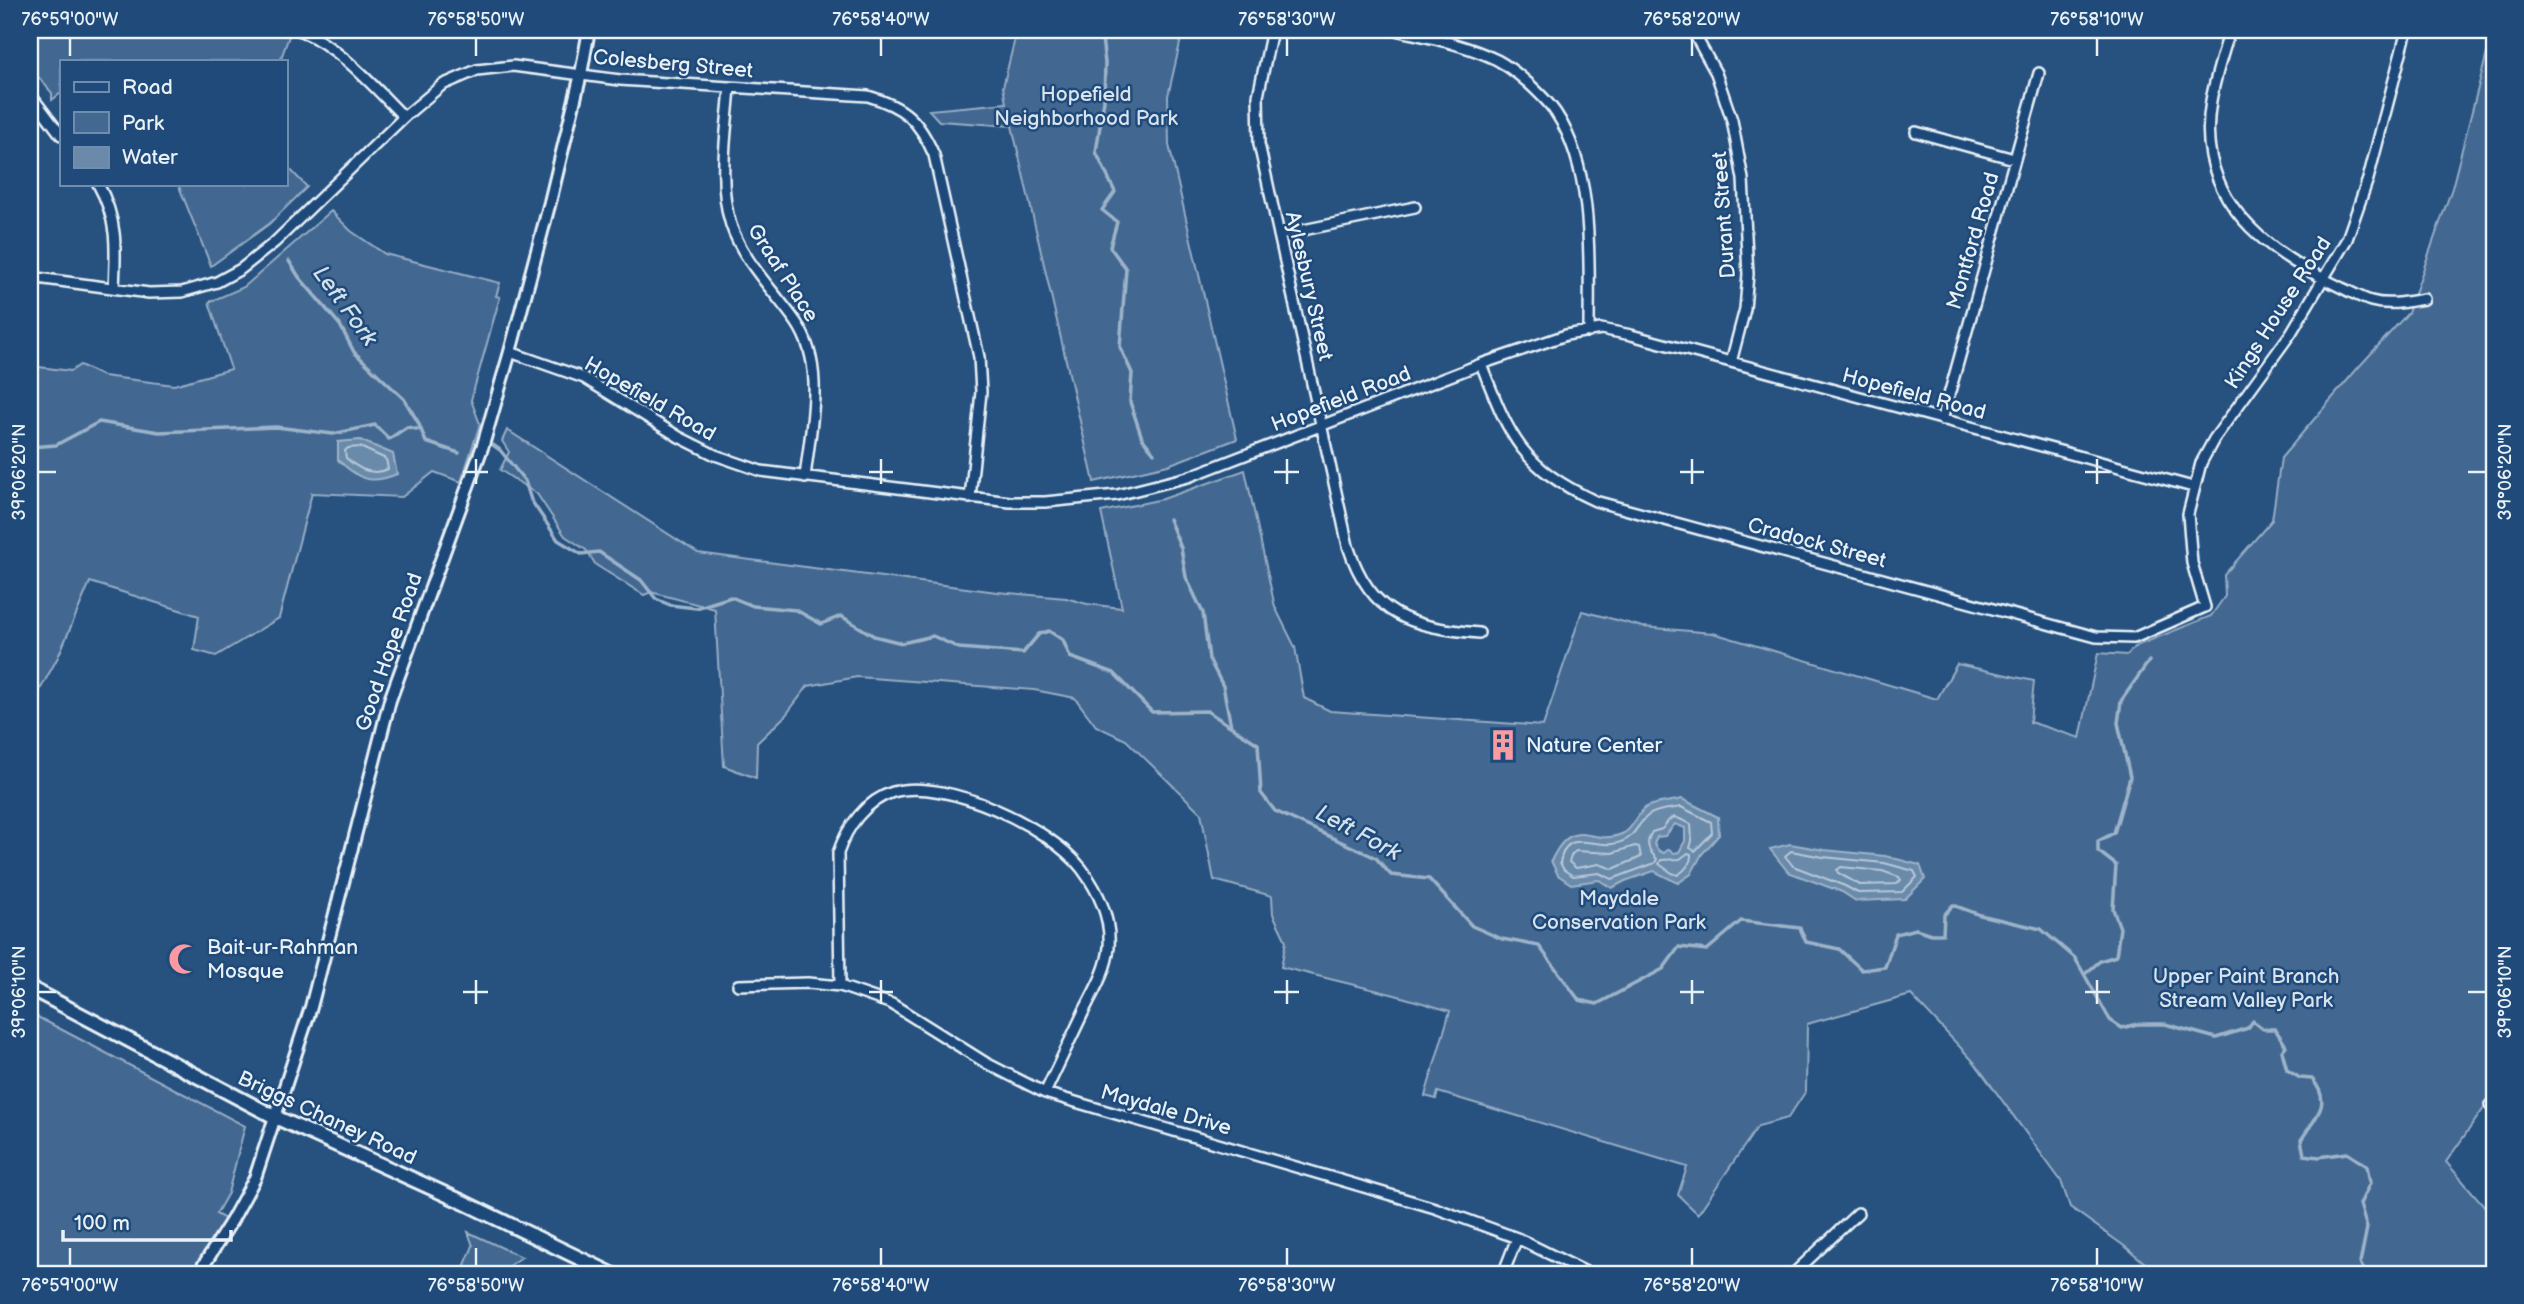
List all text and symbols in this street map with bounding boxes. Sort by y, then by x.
text: 76°59'00"W [22,9,119,30]
text: 76°58'50"W [428,9,525,30]
text: 76°58'40"W [832,9,930,30]
text: 76°58'30"W [1238,9,1336,30]
text: 76°58'20"W [1644,9,1741,30]
text: 76°58'10"W [2050,9,2144,30]
street label: Colesberg Street [592,45,755,84]
legend [60,60,287,186]
text: Road [122,75,173,100]
park label: Hopefield Neighborhood Park [994,82,1179,131]
text: Park [122,111,165,136]
text: Water [122,145,178,170]
street label: Durant Street [1707,150,1741,279]
street label: Montford Road [1941,169,2005,313]
street label: Aylesbury Street [1280,209,1338,364]
street label: Graaf Place [742,219,824,327]
street label: Kings House Road [2219,232,2337,394]
water label: Left Fork [307,260,384,352]
street label: Hopefield Road [580,351,720,447]
street label: Hopefield Road [1268,361,1414,437]
street label: Hopefield Road [1839,363,1989,425]
text: 39°06'20"N [9,424,30,520]
text: 39°06'20"N [2495,424,2516,520]
street label: Cradock Street [1745,513,1889,574]
street label: Good Hope Road [350,570,428,734]
building icon: Nature Center [1486,728,1520,762]
place label: Nature Center [1526,733,1662,758]
water label: Left Fork [1311,799,1406,867]
park label: Maydale Conservation Park [1532,886,1707,935]
place label: Bait-ur-Rahman Mosque [207,935,358,984]
mosque icon: Bait-ur-Rahman Mosque [167,942,201,976]
text: 39°06'10"N [9,945,30,1039]
text: 39°06'10"N [2495,945,2516,1039]
park label: Upper Paint Branch Stream Valley Park [2153,964,2339,1013]
street label: Briggs Chaney Road [234,1066,420,1170]
street label: Maydale Drive [1098,1079,1234,1141]
scale bar [63,1199,231,1243]
text: 100 m [74,1211,130,1236]
text: 76°59'00"W [22,1275,119,1296]
text: 76°58'50"W [428,1275,525,1296]
text: 76°58'40"W [832,1275,930,1296]
text: 76°58'30"W [1238,1275,1336,1296]
text: 76°58'20"W [1644,1275,1741,1296]
text: 76°58'10"W [2050,1275,2144,1296]

